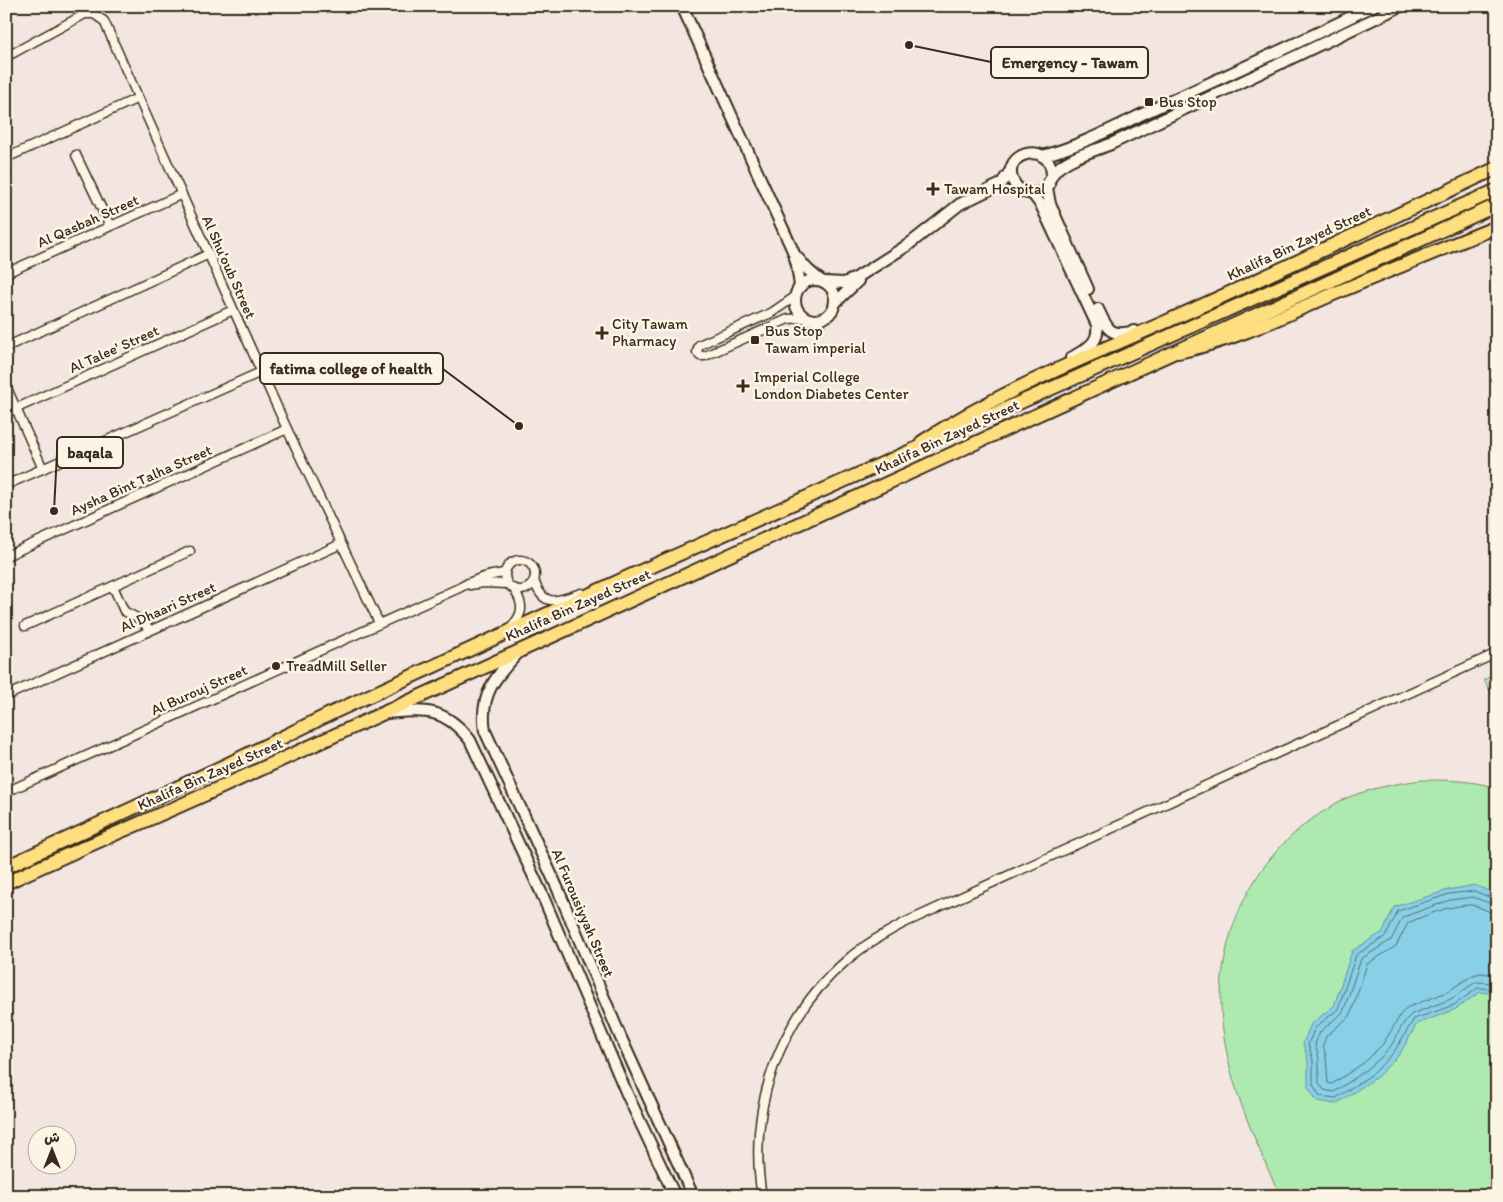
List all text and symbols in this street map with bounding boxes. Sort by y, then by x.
callout: Emergency - Tawam [991,47,1148,78]
text: Emergency - Tawam [1002,53,1138,73]
place label: Bus Stop [1159,93,1217,111]
marker: Bus Stop [1143,96,1155,108]
place label: Tawam Hospital [944,180,1046,198]
marker: Tawam Hospital [926,182,940,196]
street label: Al Qasbah Street [34,190,142,251]
street label: Khalifa Bin Zayed Street [1224,201,1374,284]
street label: Al Shu'oub Street [198,213,260,322]
place label: City Tawam Pharmacy [612,315,688,350]
street label: Al Talee' Street [66,321,162,377]
place label: Bus Stop Tawam imperial [765,322,867,357]
marker: City Tawam Pharmacy [596,327,608,339]
marker: Bus Stop Tawam imperial [749,334,761,346]
callout: fatima college of health [260,353,443,384]
text: fatima college of health [270,359,433,379]
place label: Imperial College London Diabetes Center [754,368,909,403]
marker: Imperial College London Diabetes Center [736,379,750,393]
street label: Khalifa Bin Zayed Street [872,395,1022,478]
callout: baqala [57,437,123,468]
street label: Aysha Bint Talha Street [67,441,215,519]
text: baqala [67,443,113,463]
street label: Khalifa Bin Zayed Street [503,565,654,645]
street label: Al Dhaari Street [117,578,219,636]
place label: TreadMill Seller [286,657,387,675]
marker: TreadMill Seller [270,660,282,672]
street label: Al Burouj Street [148,661,250,719]
street label: Khalifa Bin Zayed Street [135,734,286,814]
street label: Al Furousiyyah Street [548,846,618,980]
north arrow [28,1124,78,1174]
text: ش [44,1129,60,1146]

